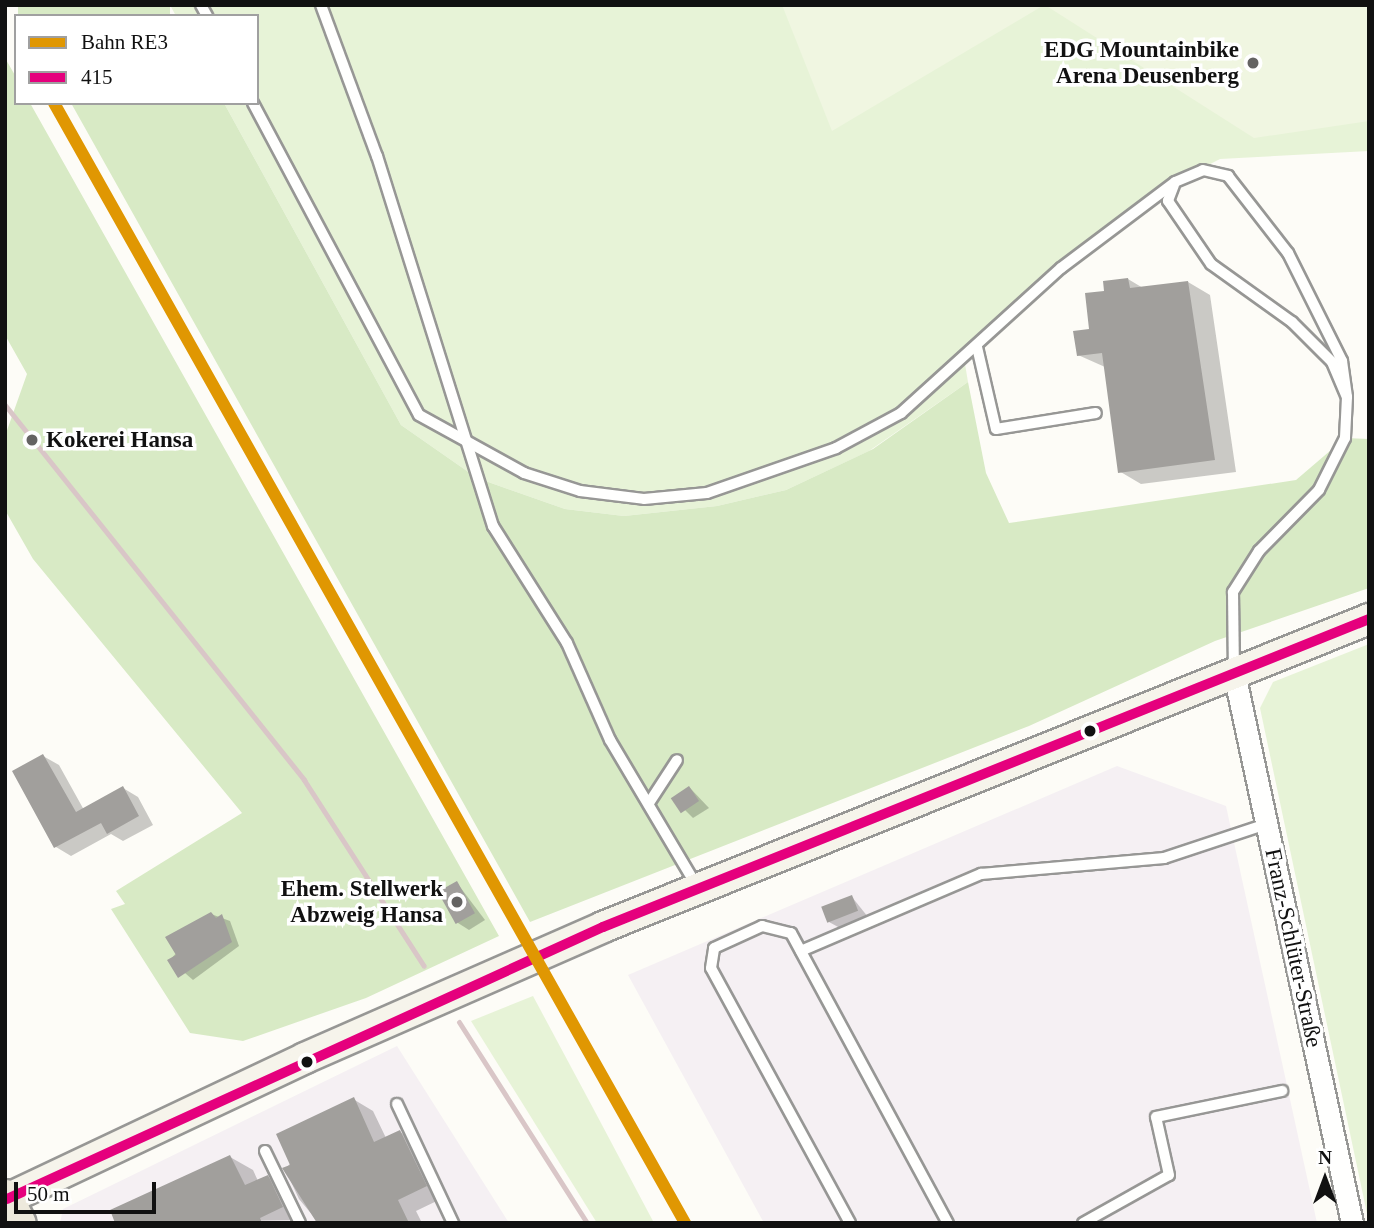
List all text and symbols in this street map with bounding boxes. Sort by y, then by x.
legend [14,14,259,105]
text: Bahn RE3 [81,30,168,54]
place label: EDG Mountainbike Arena Deusenberg [1044,36,1239,90]
marker: EDG Mountainbike Arena Deusenberg [1245,55,1261,71]
text: 415 [81,65,113,89]
place label: Kokerei Hansa [46,426,193,454]
marker: Kokerei Hansa [24,432,40,448]
unlabelled marker [1083,724,1097,738]
street label: Franz-Schlüter-Straße [1258,846,1328,1050]
place label: Ehem. Stellwerk Abzweig Hansa [281,875,443,929]
marker: Ehem. Stellwerk Abzweig Hansa [449,894,465,910]
unlabelled marker [300,1055,314,1069]
north arrow [1290,1144,1360,1214]
text: N [1318,1147,1332,1168]
scale bar [18,1168,159,1212]
text: 50 m [27,1182,70,1206]

